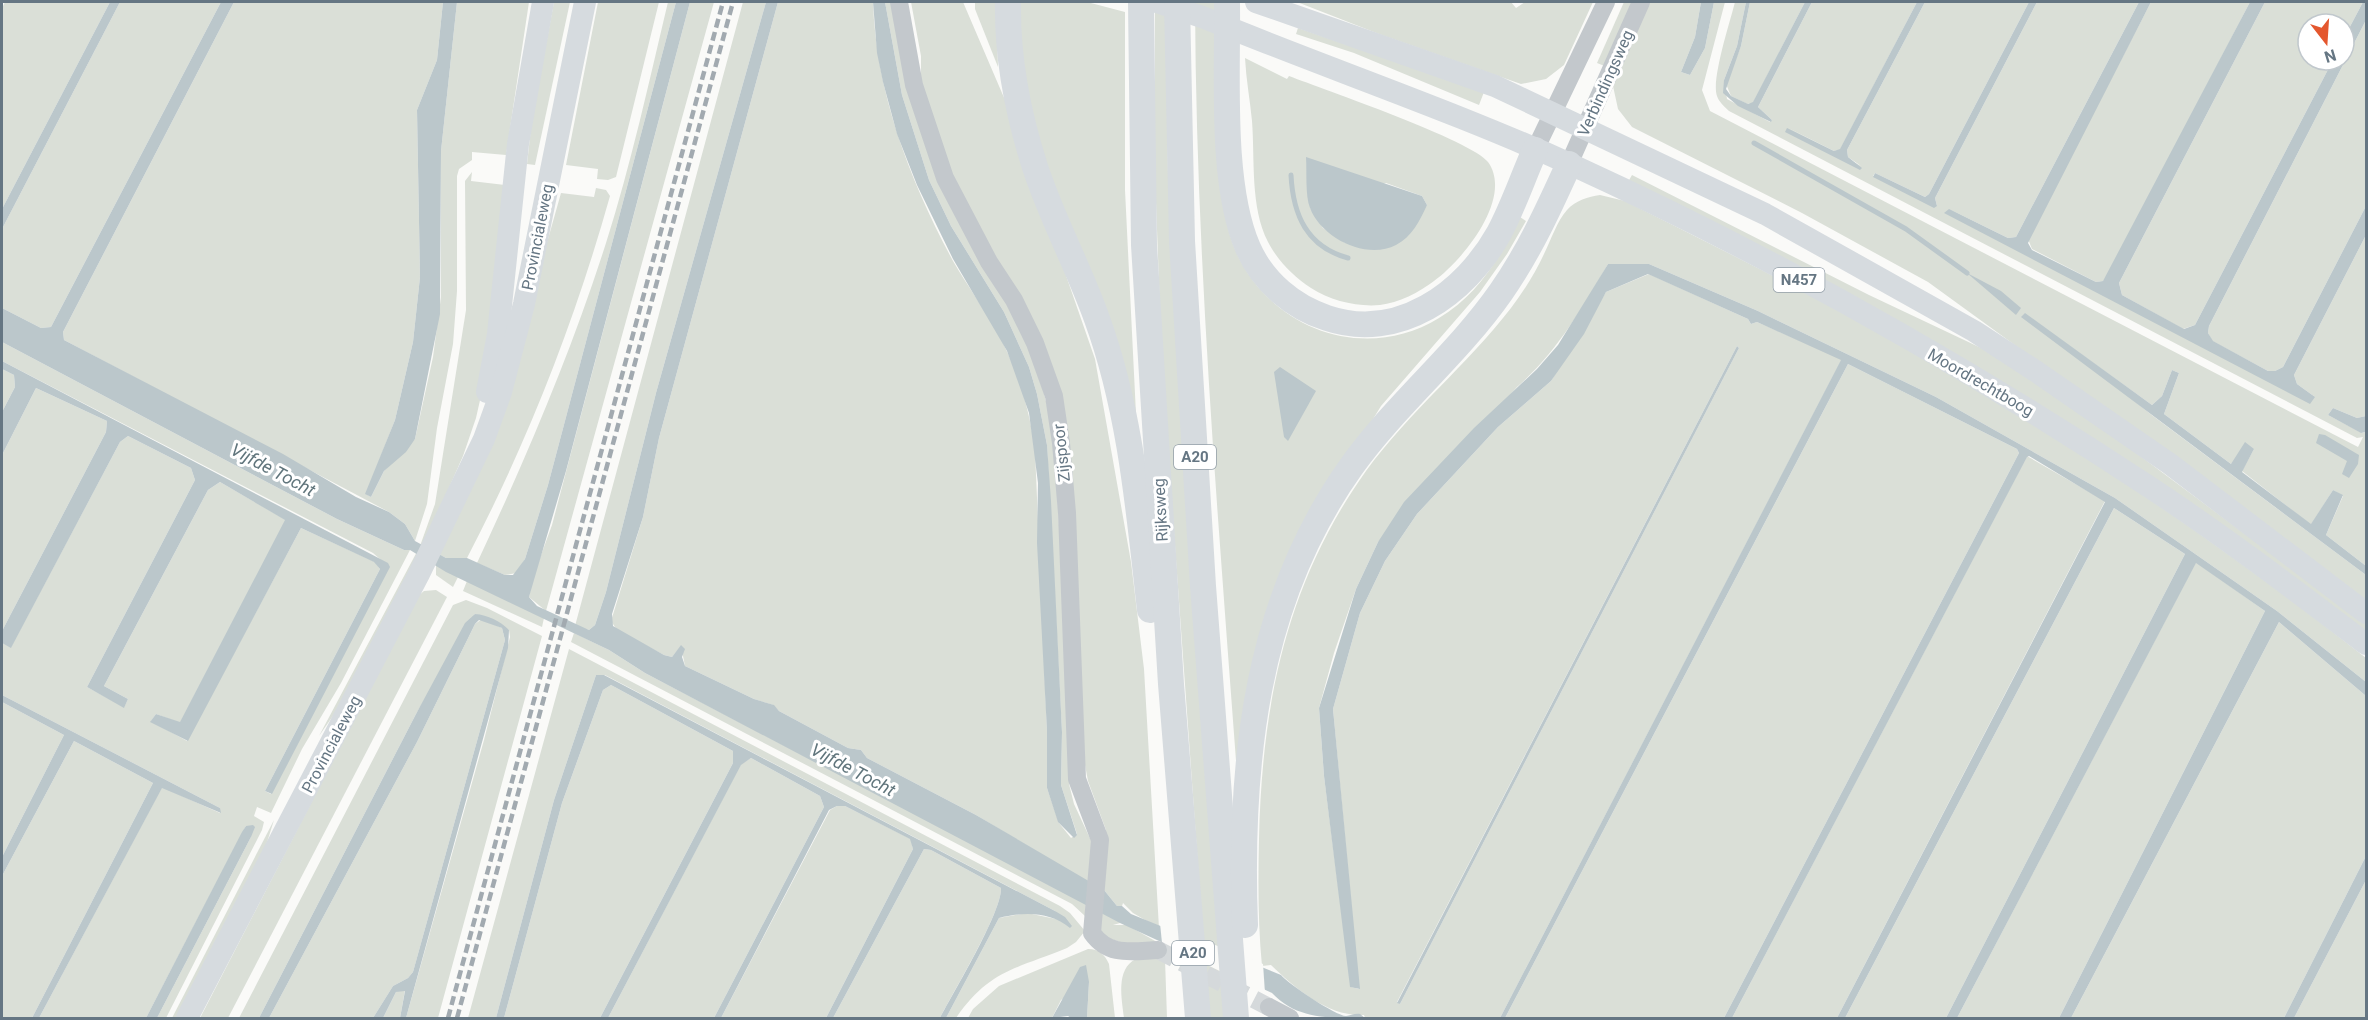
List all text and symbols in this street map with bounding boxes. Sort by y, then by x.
north arrow [2296,12,2356,72]
street label: Verbindingsweg [1574,27,1637,139]
text: N [2322,45,2338,67]
street label: Provincialeweg [518,182,557,292]
road number: N457 [1774,268,1824,292]
street label: Moordrechtboog [1925,344,2037,420]
street label: Zijspoor [1049,422,1074,483]
water label: Vijfde Tocht [227,439,319,501]
road number: A20 [1174,445,1216,469]
street label: Rijksweg [1149,478,1172,542]
street label: Provincialeweg [298,692,365,796]
water label: Vijfde Tocht [807,739,899,801]
road number: A20 [1172,941,1214,965]

